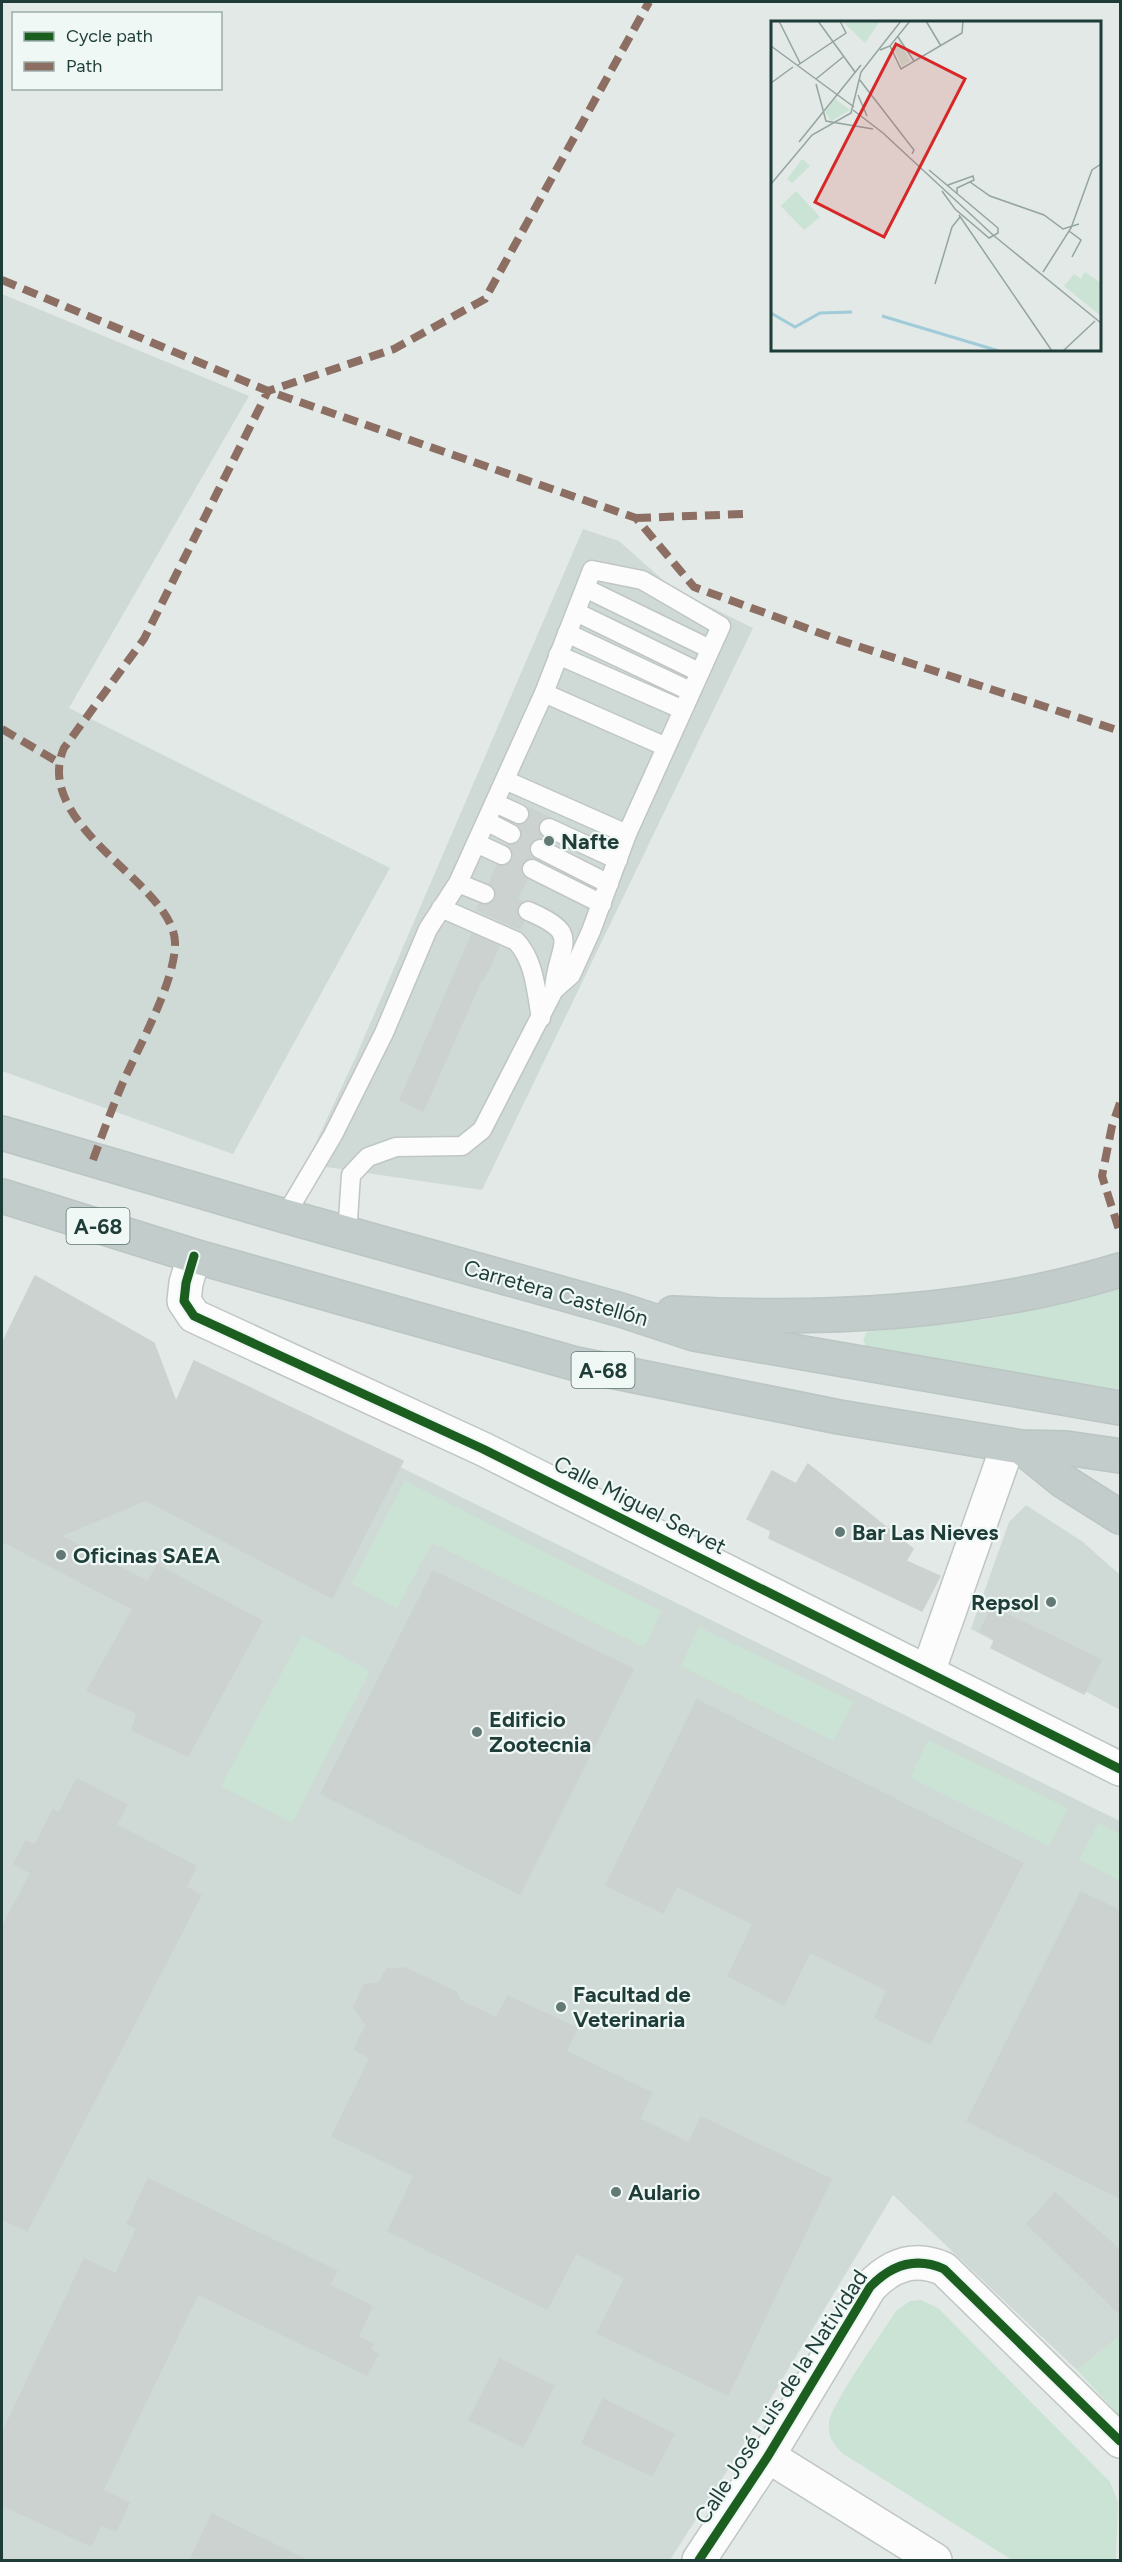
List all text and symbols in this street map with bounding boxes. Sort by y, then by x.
legend [12,12,222,90]
inset map [771,21,1101,351]
text: Cycle path [66,25,153,47]
text: Path [66,55,102,77]
place label: Nafte [561,828,619,855]
marker: Nafte [542,834,556,848]
road number: A-68 [66,1208,130,1244]
street label: Carretera Castellón [461,1254,651,1332]
road number: A-68 [572,1352,634,1388]
street label: Calle Miguel Servet [549,1450,731,1560]
place label: Bar Las Nieves [852,1519,999,1546]
marker: Bar Las Nieves [833,1525,847,1539]
place label: Oficinas SAEA [73,1542,220,1569]
marker: Oficinas SAEA [54,1548,68,1562]
place label: Repsol [971,1589,1039,1616]
marker: Repsol [1044,1595,1058,1609]
place label: Edificio Zootecnia [489,1706,591,1758]
marker: Edificio Zootecnia [470,1725,484,1739]
place label: Facultad de Veterinaria [573,1981,691,2033]
marker: Facultad de Veterinaria [554,2000,568,2014]
place label: Aulario [628,2179,700,2206]
marker: Aulario [609,2185,623,2199]
street label: Calle José Luis de la Natividad [689,2265,873,2529]

